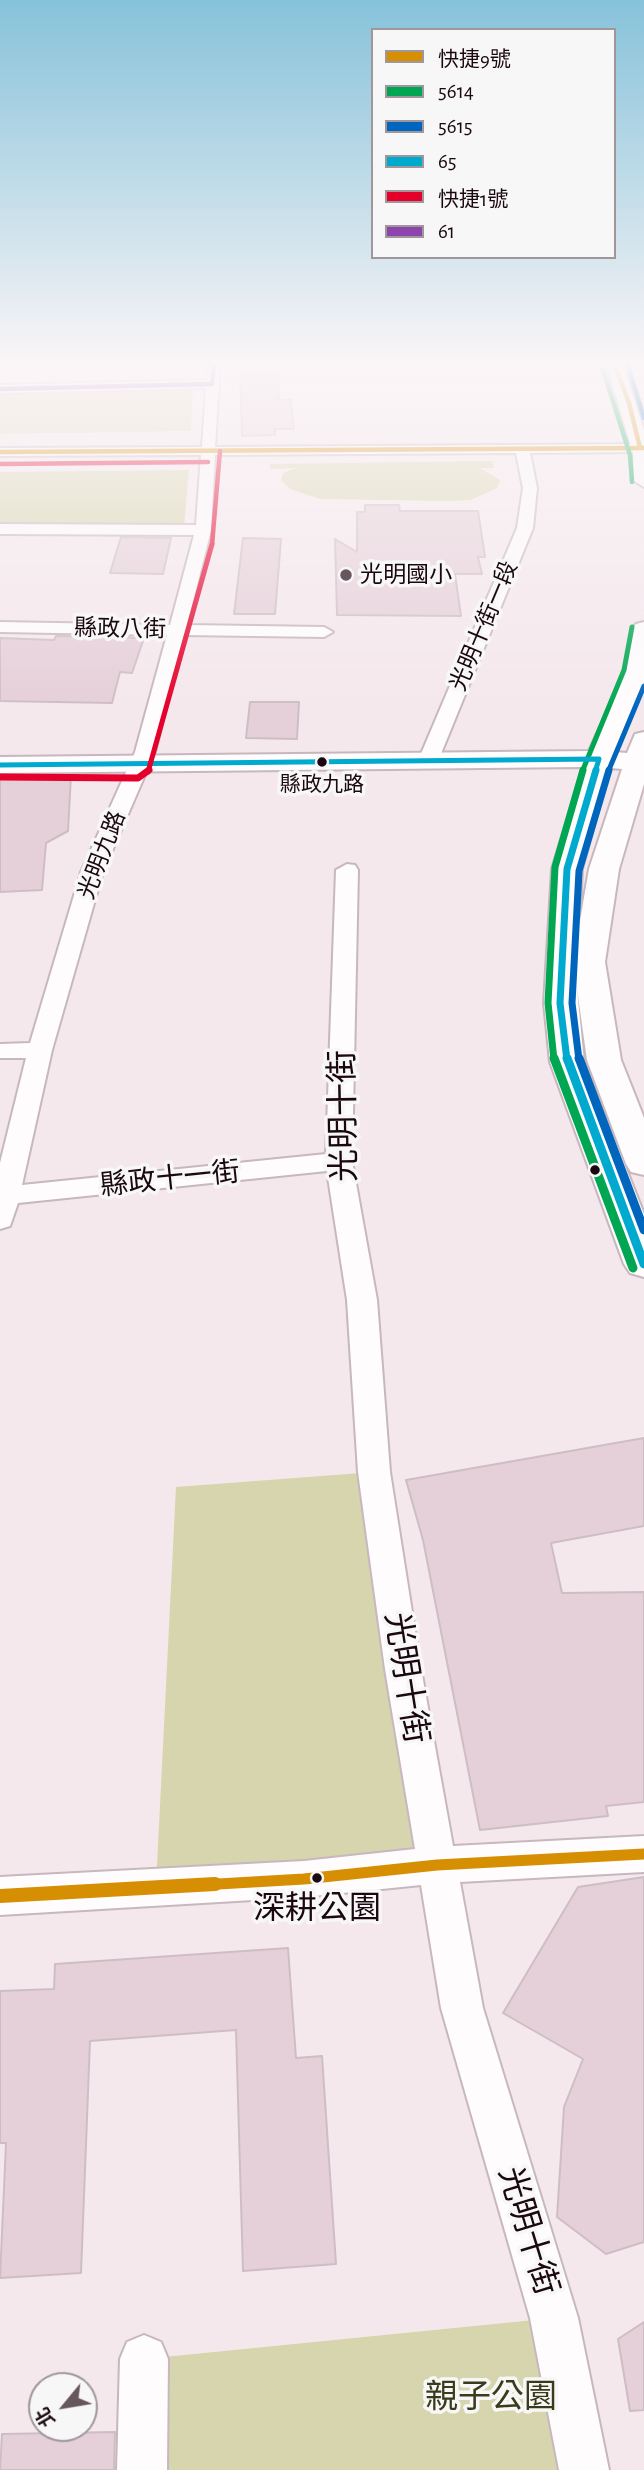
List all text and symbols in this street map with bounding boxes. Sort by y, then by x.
legend [371,28,616,259]
text: 快捷9號 [438,49,511,70]
text: 5614 [438,81,474,102]
text: 5615 [438,116,473,137]
text: 65 [438,151,457,172]
text: 快捷1號 [438,189,508,210]
text: 61 [438,221,455,242]
street label: 光明十街一段 [444,557,524,695]
place label: 光明國小 [360,561,452,589]
marker: 光明國小 [338,567,354,583]
street label: 縣政八街 [74,614,166,644]
marker: 縣政九路 [315,755,329,769]
place label: 縣政九路 [280,772,364,798]
street label: 光明九路 [73,807,131,903]
street label: 光明十街 [323,1050,365,1182]
street label: 縣政十一街 [99,1155,241,1203]
unlabelled marker [588,1163,602,1177]
street label: 光明十街 [376,1610,436,1746]
marker: 深耕公園 [310,1871,324,1885]
place label: 深耕公園 [253,1889,381,1927]
street label: 光明十街 [490,2162,566,2300]
north arrow [28,2372,98,2442]
park label: 親子公園 [425,2377,557,2417]
text: 北 [33,2404,59,2430]

